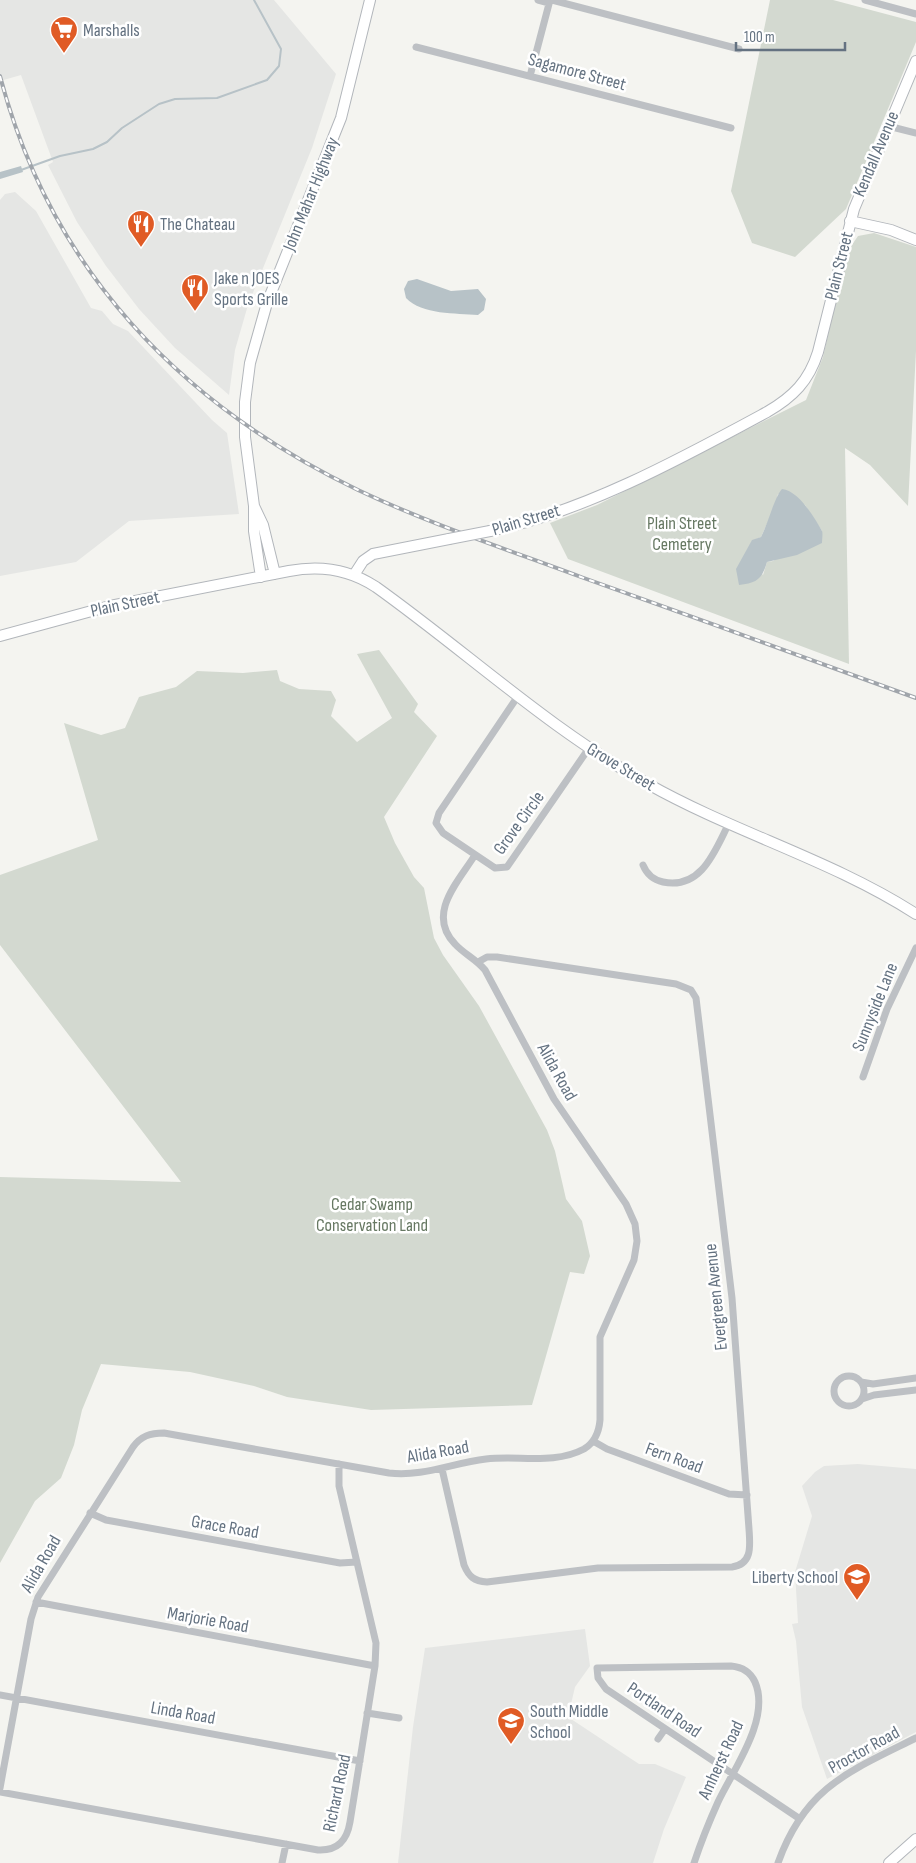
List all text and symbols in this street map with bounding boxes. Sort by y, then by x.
supermarket icon: Marshalls [49,15,79,54]
place label: Marshalls [83,20,140,41]
scale bar [736,20,845,52]
text: 100 m [744,28,775,47]
street label: Sagamore Street [526,49,629,95]
street label: Kendall Avenue [849,108,903,200]
street label: John Mahar Highway [278,134,343,255]
restaurant icon: The Chateau [126,209,156,248]
place label: The Chateau [160,214,235,235]
street label: Plain Street [820,229,858,302]
place label: Jake n JOES Sports Grille [213,268,288,310]
restaurant icon: Jake n JOES Sports Grille [180,273,210,312]
street label: Plain Street [490,500,563,540]
park label: Plain Street Cemetery [647,513,717,555]
street label: Plain Street [89,586,162,622]
street label: Grove Street [583,738,659,796]
street label: Grove Circle [489,787,549,859]
street label: Sunnyside Lane [848,960,902,1054]
street label: Alida Road [532,1039,581,1104]
park label: Cedar Swamp Conservation Land [316,1194,428,1236]
street label: Evergreen Avenue [700,1243,732,1351]
street label: Alida Road [405,1436,471,1468]
street label: Fern Road [642,1438,706,1478]
street label: Grace Road [190,1511,260,1543]
street label: Alida Road [16,1532,66,1597]
school or university icon: Liberty School [842,1562,872,1601]
place label: Liberty School [752,1567,838,1588]
street label: Marjorie Road [166,1603,250,1637]
street label: Portland Road [623,1678,705,1742]
street label: Linda Road [149,1697,217,1729]
place label: South Middle School [530,1701,608,1743]
school or university icon: South Middle School [496,1706,526,1745]
street label: Amherst Road [693,1717,748,1804]
street label: Proctor Road [825,1722,903,1778]
street label: Richard Road [319,1752,355,1834]

